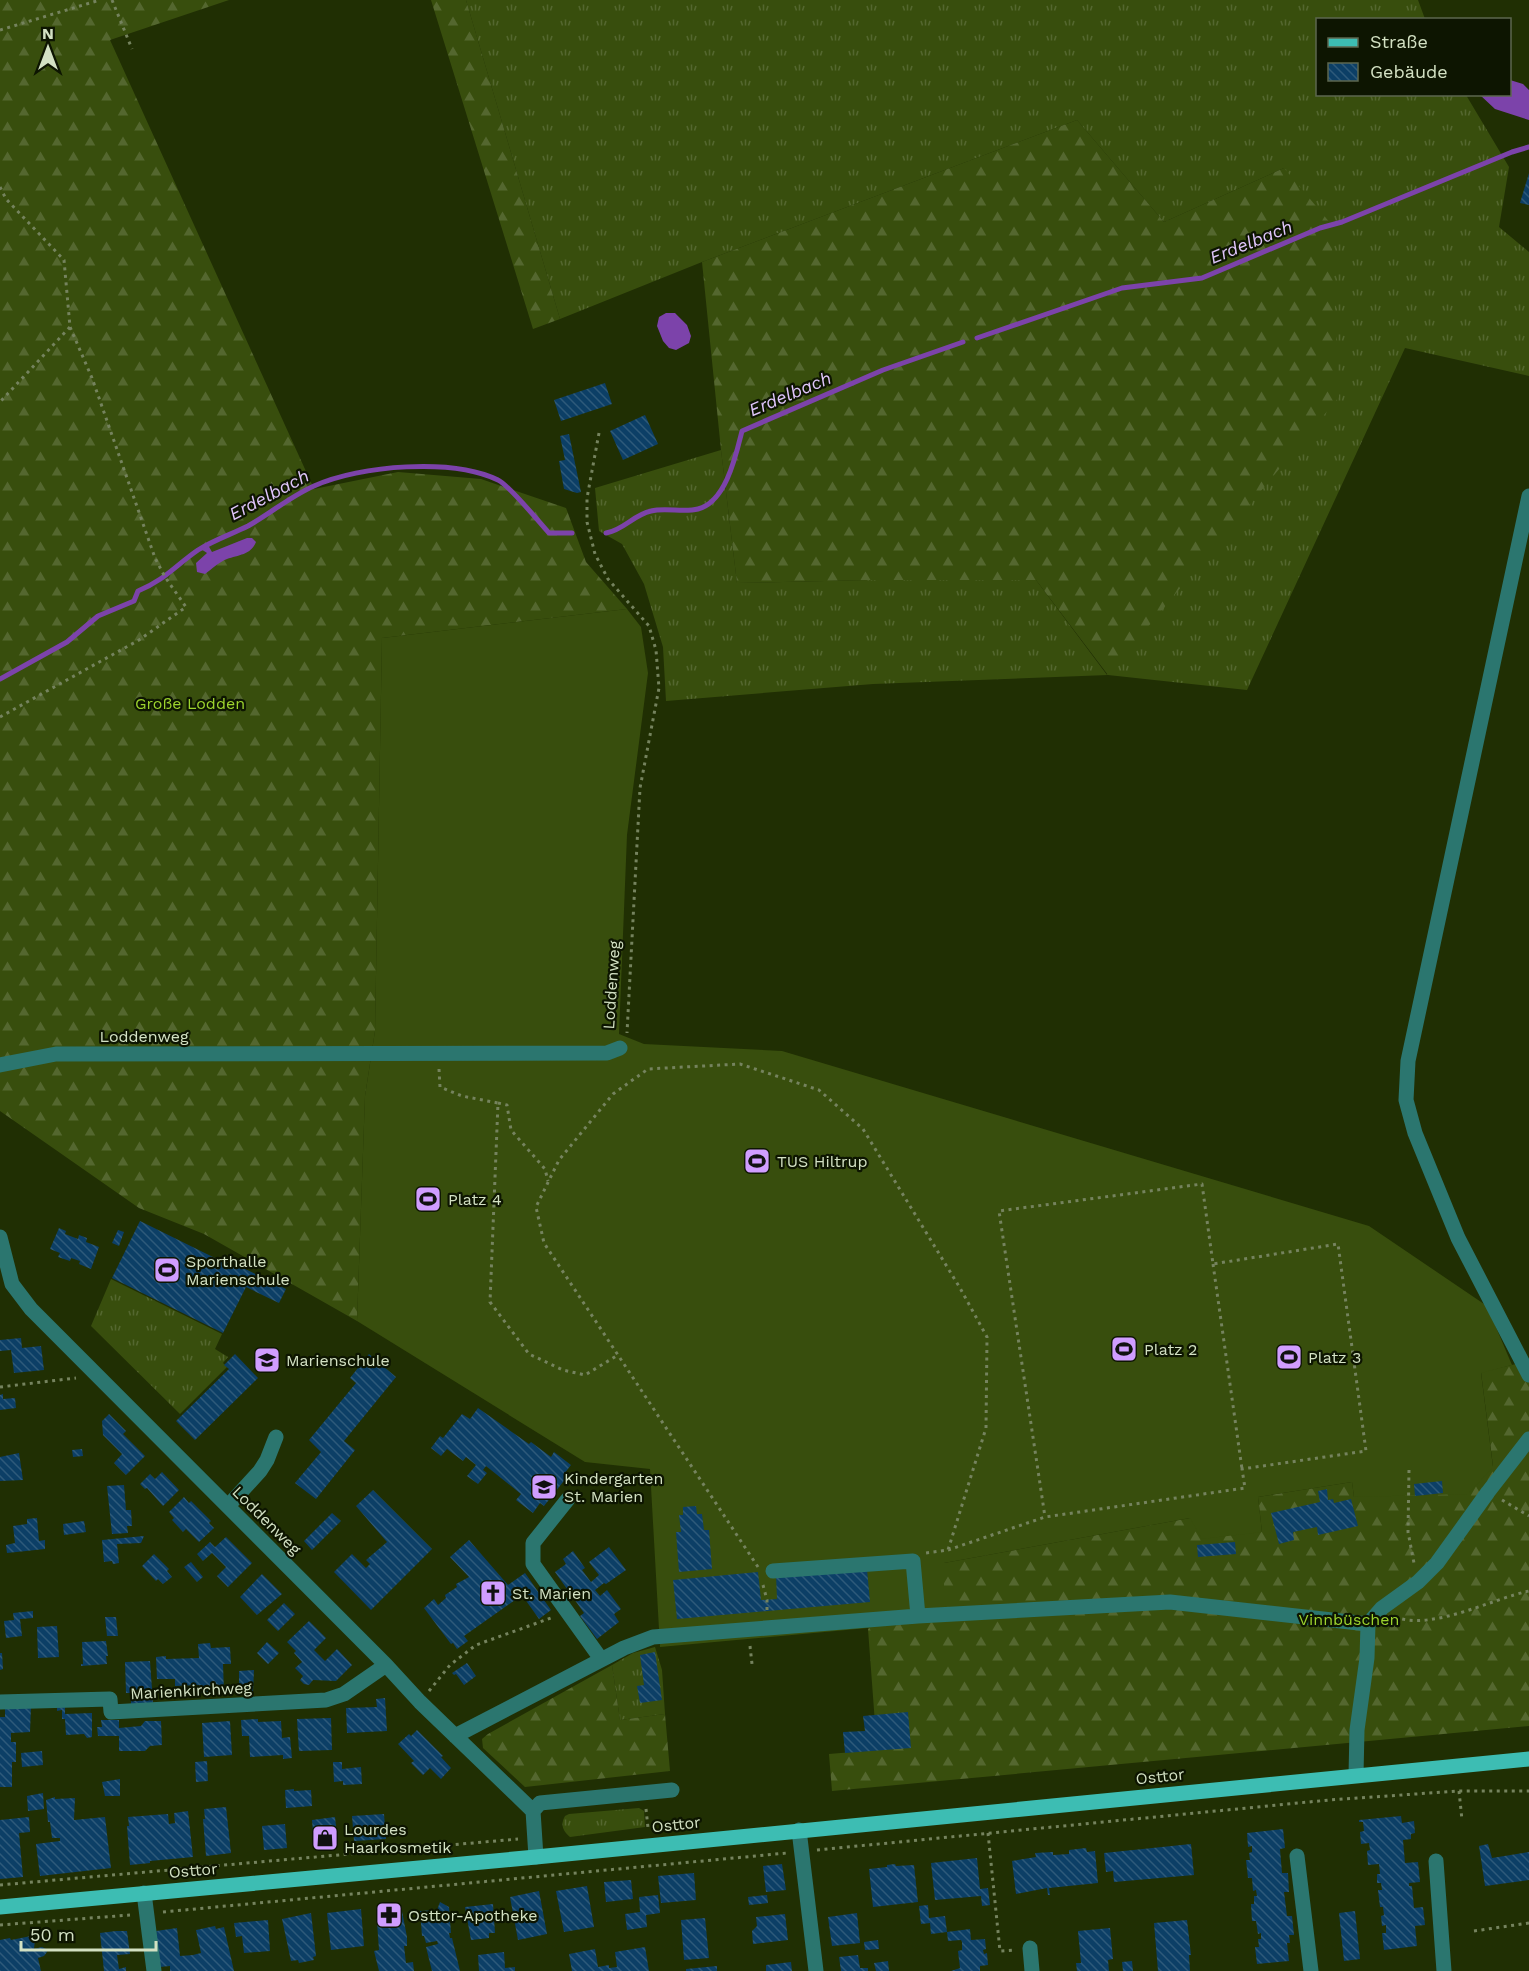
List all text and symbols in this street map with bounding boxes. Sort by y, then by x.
north arrow [18,18,78,78]
legend [1316,18,1511,96]
text: N [42,24,54,43]
text: Straße [1370,31,1428,52]
text: Gebäude [1370,61,1448,82]
water label: Erdelbach [1206,215,1295,268]
water label: Erdelbach [745,367,834,420]
water label: Erdelbach [225,465,312,524]
park label: Große Lodden [135,694,245,713]
street label: Loddenweg [599,940,624,1030]
street label: Loddenweg [100,1027,189,1046]
sports icon: TUS Hiltrup [742,1146,772,1176]
place label: TUS Hiltrup [777,1152,867,1171]
sports icon: Platz 4 [413,1184,443,1214]
place label: Platz 4 [448,1190,502,1209]
place label: Sporthalle Marienschule [186,1252,290,1289]
sports icon: Sporthalle Marienschule [152,1255,182,1285]
sports icon: Platz 2 [1109,1334,1139,1364]
place label: Platz 2 [1144,1340,1197,1359]
sports icon: Platz 3 [1274,1342,1304,1372]
school or university icon: Marienschule [252,1345,282,1375]
place label: Platz 3 [1308,1348,1361,1367]
place label: Marienschule [286,1351,390,1370]
place label: Kindergarten St. Marien [564,1469,664,1506]
school or university icon: Kindergarten St. Marien [529,1472,559,1502]
street label: Loddenweg [229,1482,305,1559]
church icon: St. Marien [478,1578,508,1608]
place label: St. Marien [512,1584,591,1603]
park label: Vinnbüschen [1299,1610,1399,1629]
street label: Marienkirchweg [130,1678,253,1703]
street label: Osttor [1135,1764,1186,1789]
street label: Osttor [651,1812,702,1837]
place label: Lourdes Haarkosmetik [344,1820,451,1857]
shop icon: Lourdes Haarkosmetik [310,1823,340,1853]
street label: Osttor [168,1859,219,1882]
pharmacy icon: Osttor-Apotheke [374,1900,404,1930]
place label: Osttor-Apotheke [408,1906,537,1925]
scale bar [21,1914,156,1952]
text: 50 m [30,1924,75,1945]

